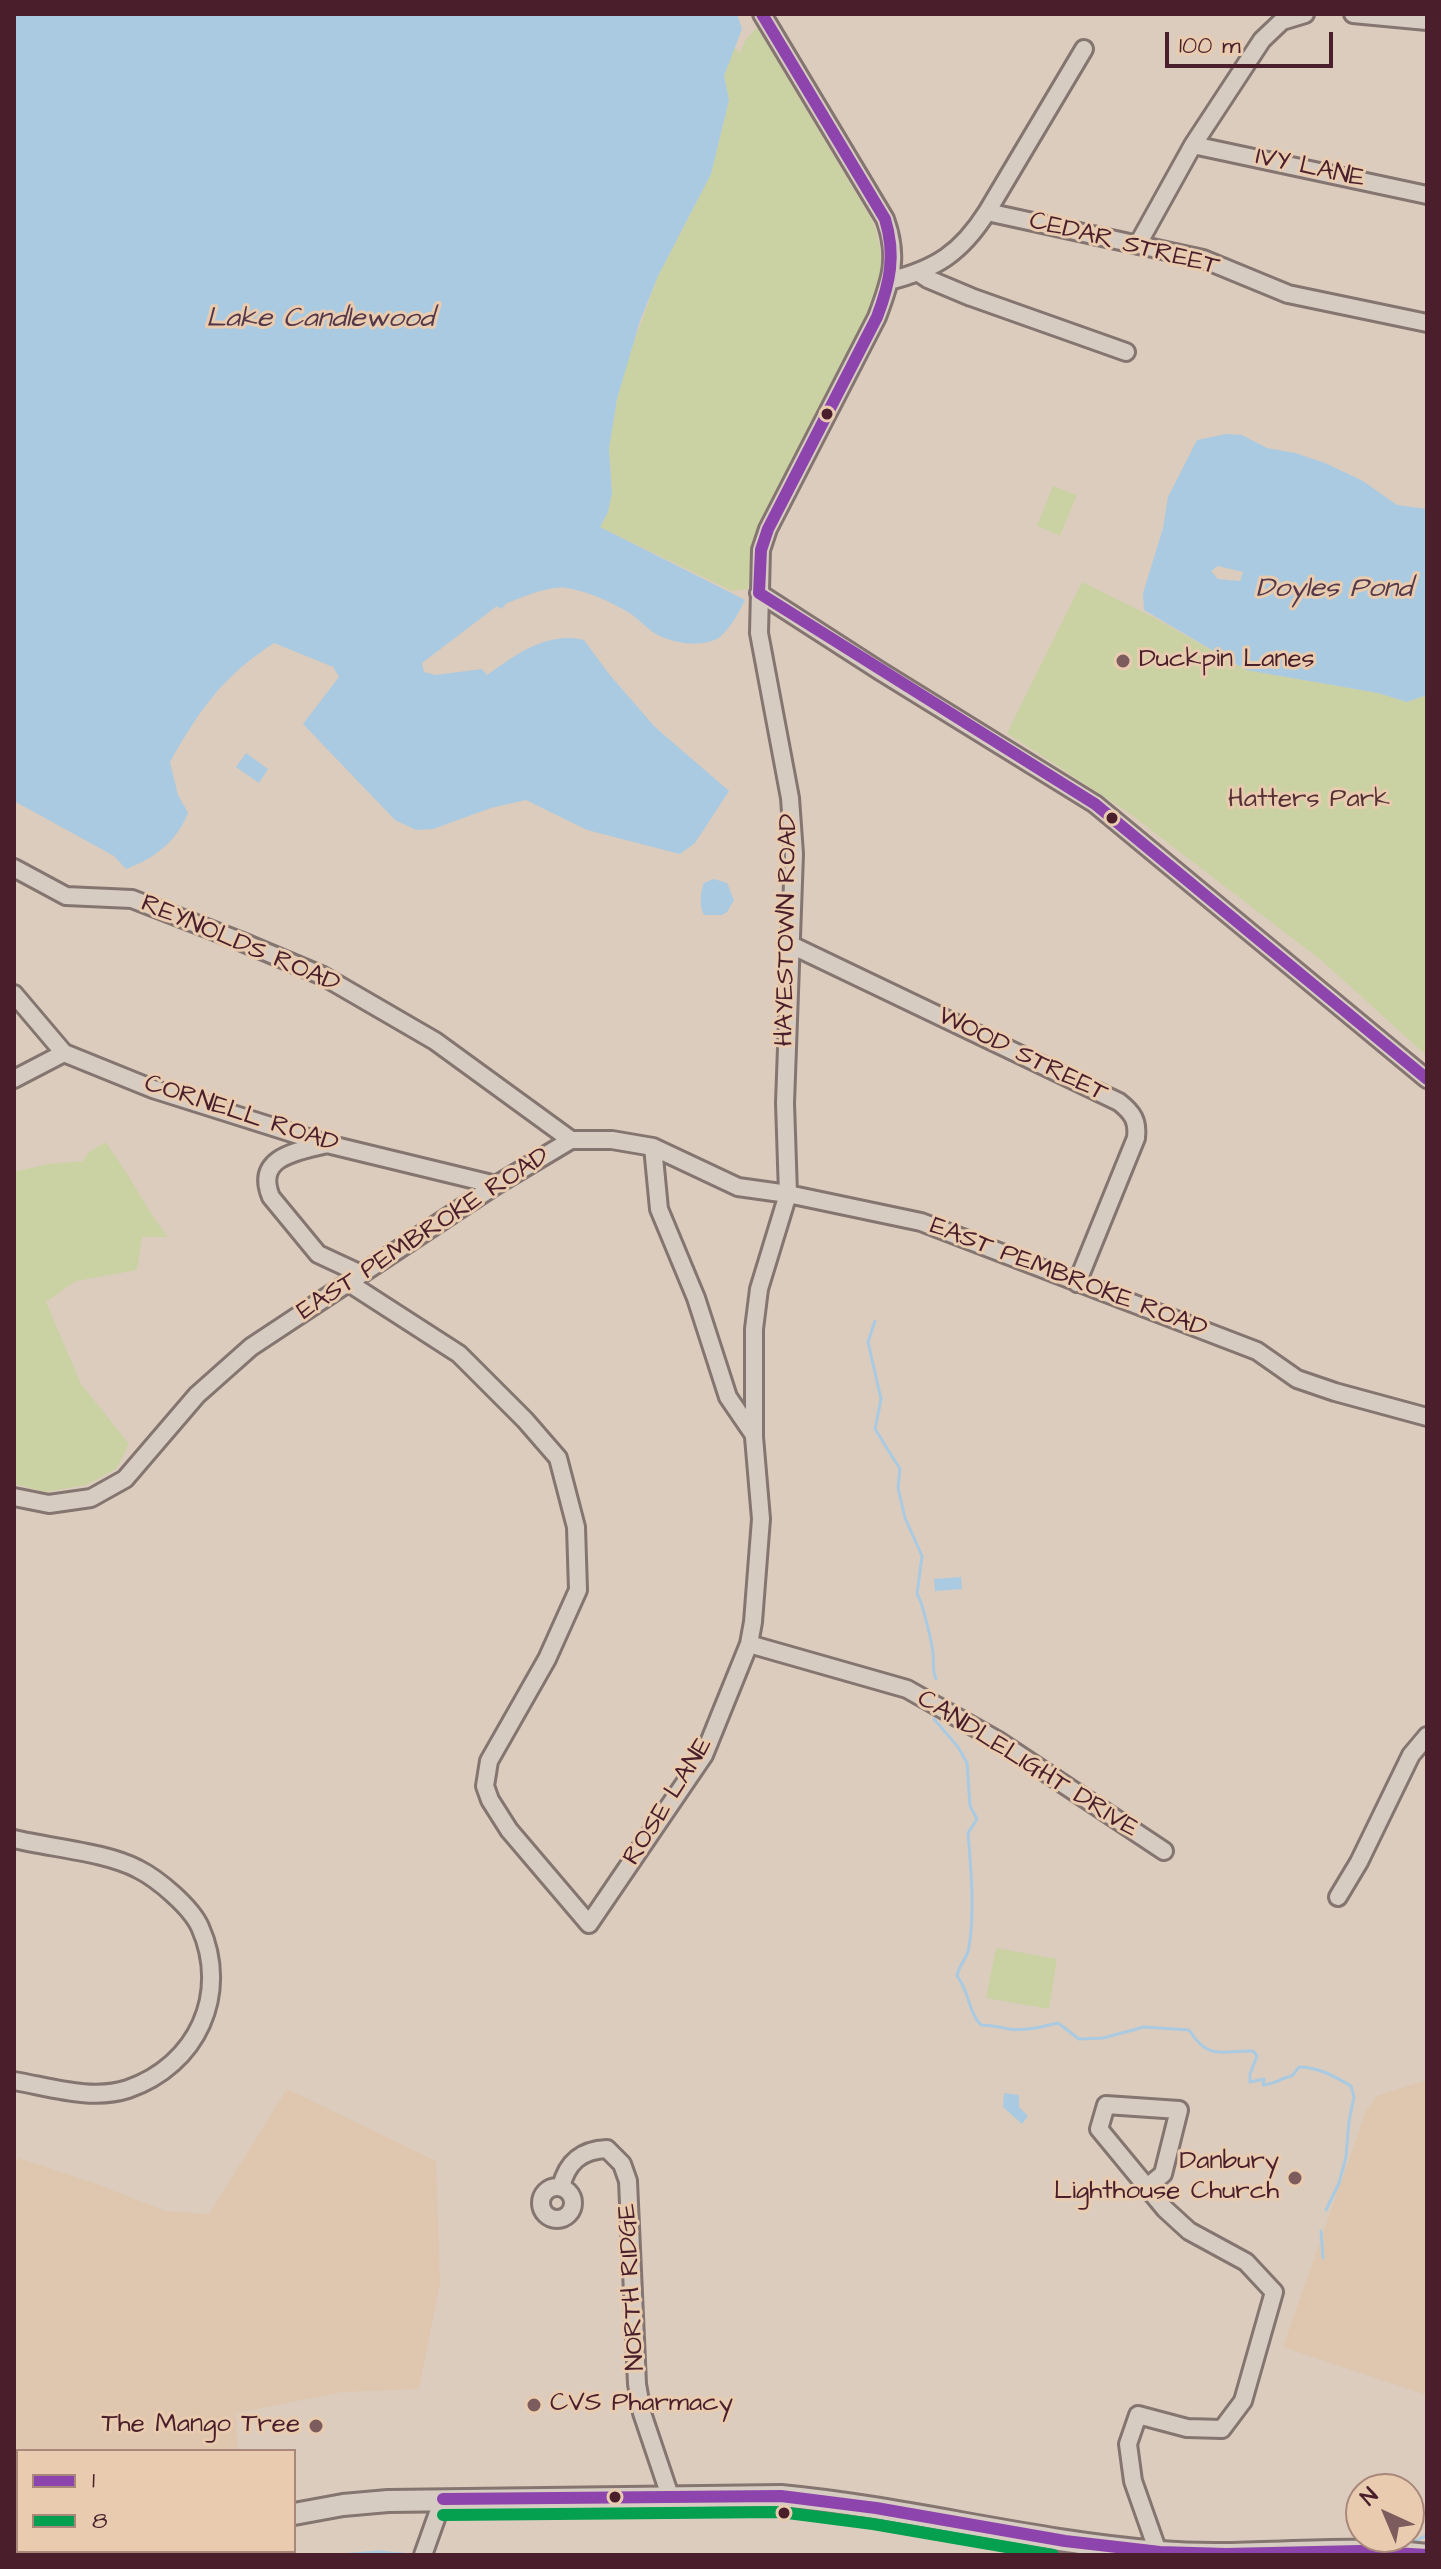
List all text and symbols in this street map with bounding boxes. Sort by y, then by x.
scale bar [1169,16,1337,66]
text: 100 m [1179,29,1241,63]
street label: IVY LANE [1253,142,1367,196]
street label: CEDAR STREET [1026,206,1222,284]
water label: Lake Candlewood [206,303,434,337]
unlabelled marker [819,406,835,422]
water label: Doyles Pond [1256,573,1412,607]
place label: Duckpin Lanes [1139,645,1315,677]
marker: Duckpin Lanes [1114,652,1132,670]
park label: Hatters Park [1228,785,1390,817]
unlabelled marker [1104,810,1120,826]
street label: HAYESTOWN ROAD [770,813,806,1047]
street label: REYNOLDS ROAD [136,889,344,1001]
street label: WOOD STREET [932,1001,1112,1111]
street label: CORNELL ROAD [140,1069,342,1161]
street label: EAST PEMBROKE ROAD [292,1142,556,1328]
street label: EAST PEMBROKE ROAD [925,1212,1211,1346]
street label: CANDLELIGHT DRIVE [911,1684,1143,1846]
street label: ROSE LANE [617,1732,721,1872]
place label: Danbury Lighthouse Church [1054,2147,1279,2208]
marker: Danbury Lighthouse Church [1286,2169,1304,2187]
street label: NORTH RIDGE [613,2203,653,2371]
place label: CVS Pharmacy [550,2389,733,2421]
marker: CVS Pharmacy [525,2396,543,2414]
place label: The Mango Tree [102,2410,300,2442]
marker: The Mango Tree [307,2417,325,2435]
legend [16,2449,296,2553]
text: 1 [92,2464,95,2498]
north arrow [1345,2473,1425,2553]
text: N [1354,2481,1385,2513]
unlabelled marker [607,2489,623,2505]
text: 8 [92,2504,108,2538]
unlabelled marker [776,2505,792,2521]

